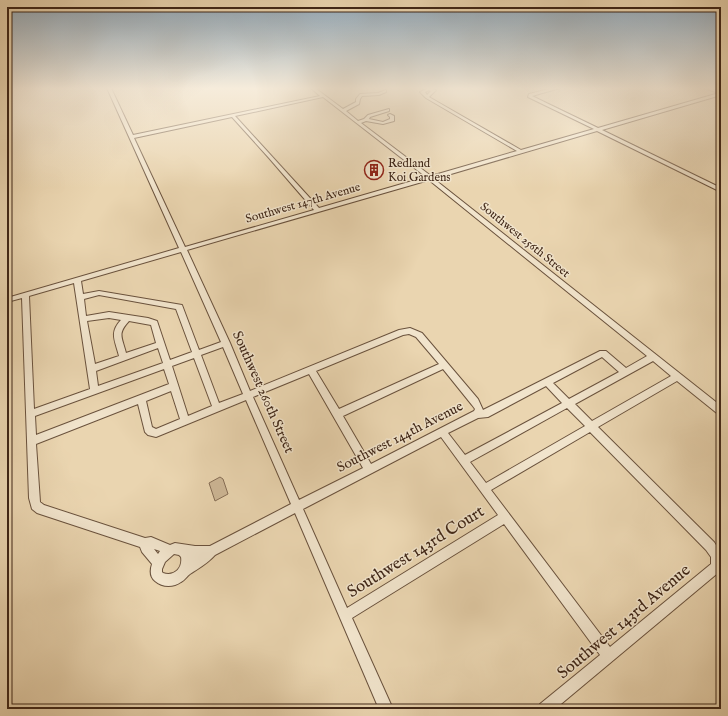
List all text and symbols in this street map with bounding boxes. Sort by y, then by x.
place label: Redland Koi Gardens [388,156,451,185]
building icon: Redland Koi Gardens [363,159,385,181]
street label: Southwest 147th Avenue [244,179,363,227]
street label: Southwest 256th Street [477,199,573,281]
street label: Southwest 260th Street [228,328,298,456]
street label: Southwest 144th Avenue [334,397,467,477]
street label: Southwest 143rd Court [343,501,489,603]
street label: Southwest 143rd Avenue [553,560,695,684]

